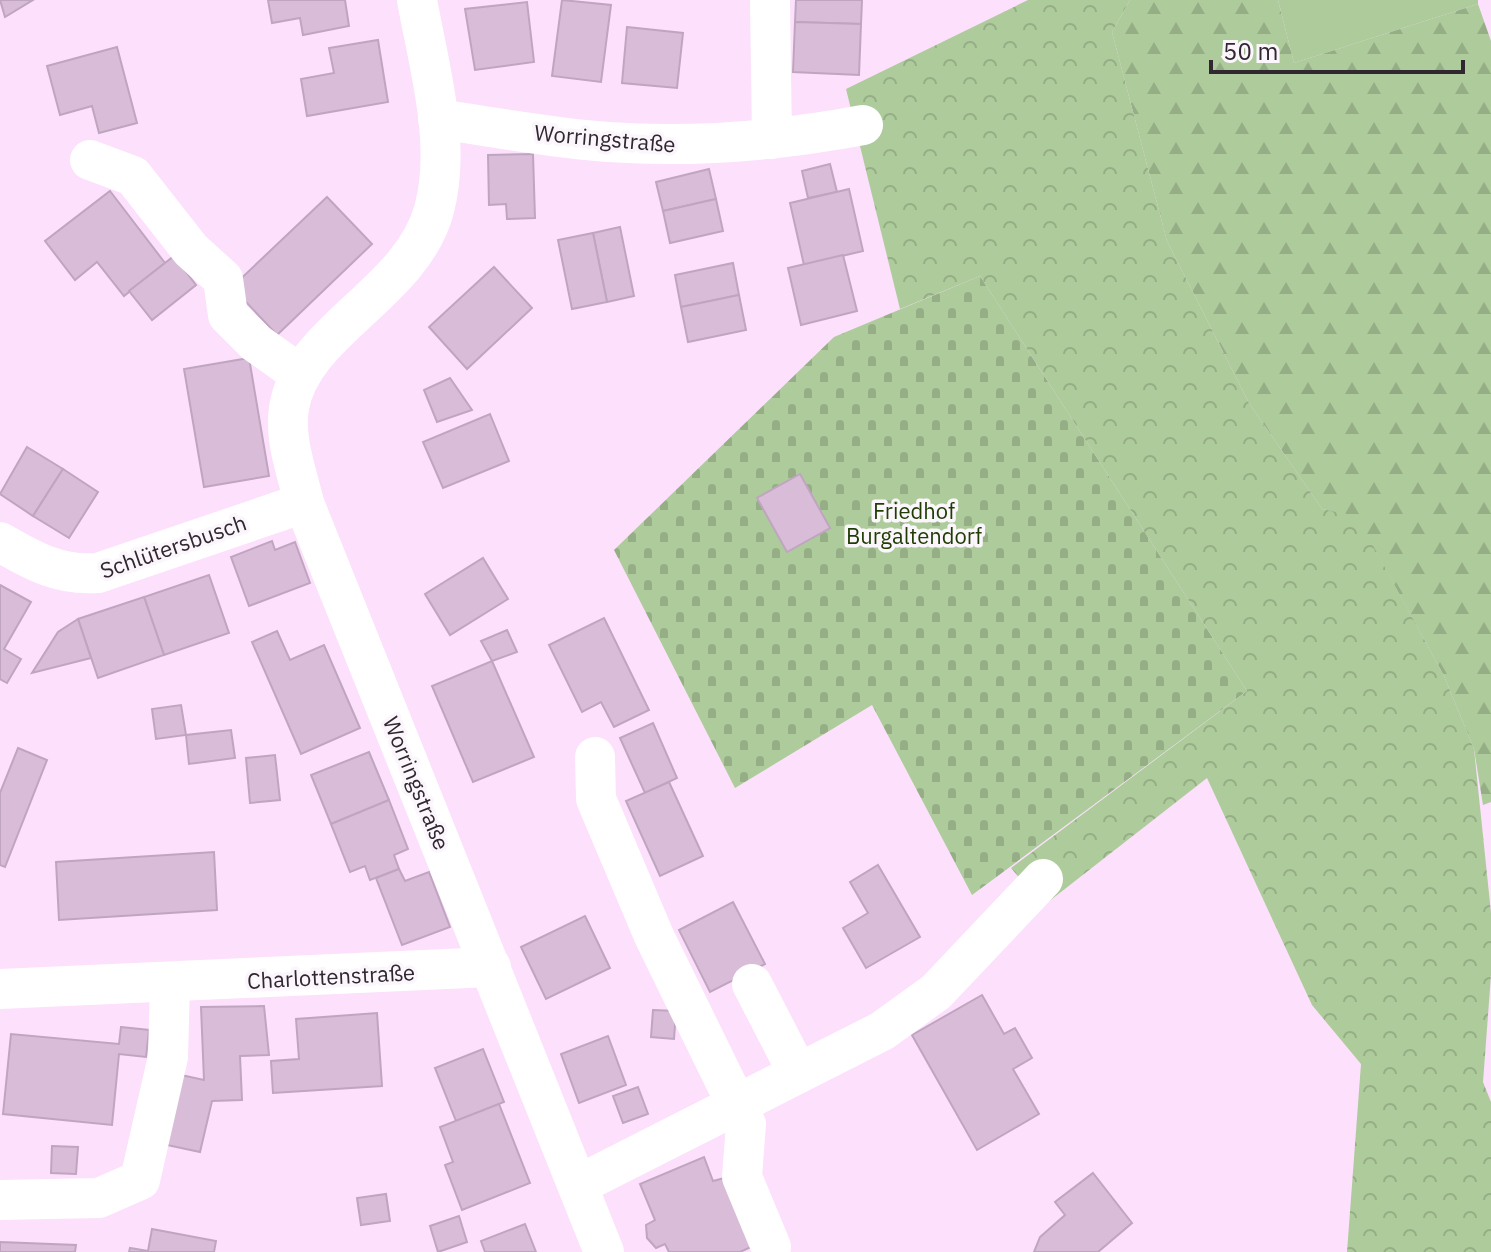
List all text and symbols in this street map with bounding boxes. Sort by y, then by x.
scale bar [1211,24,1463,74]
text: 50 m [1223,35,1278,67]
street label: Worringstraße [533,117,677,159]
park label: Friedhof Burgaltendorf [846,496,982,550]
street label: Schlütersbusch [96,507,250,585]
street label: Worringstraße [377,712,457,854]
street label: Charlottenstraße [246,957,416,995]

